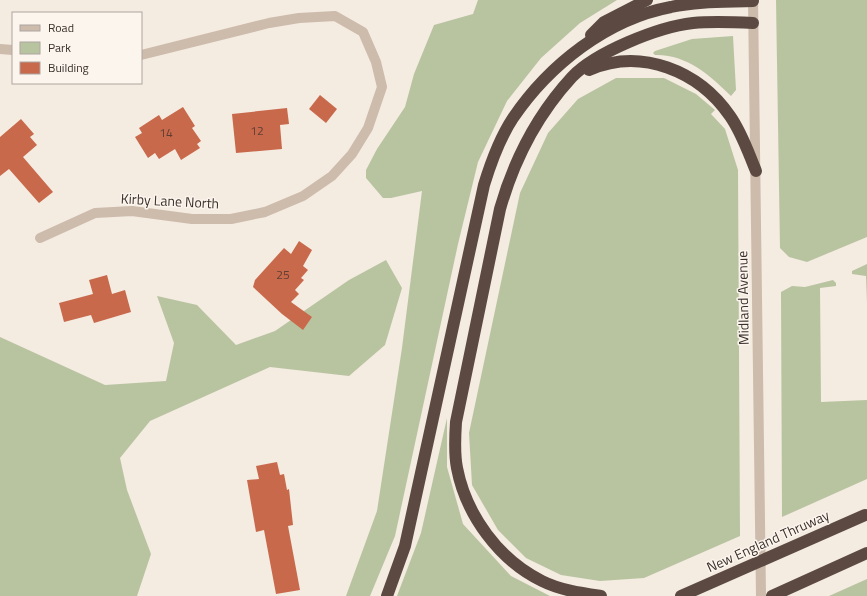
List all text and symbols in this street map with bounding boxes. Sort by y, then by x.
legend [12,12,142,84]
text: Road [48,18,74,37]
text: Park [48,38,71,57]
text: Building [48,58,89,77]
house number: 12 [250,121,264,140]
house number: 14 [159,123,173,142]
street label: Kirby Lane North [120,187,220,214]
street label: Midland Avenue [731,251,754,345]
house number: 25 [276,265,290,284]
street label: New England Thruway [703,504,833,577]

